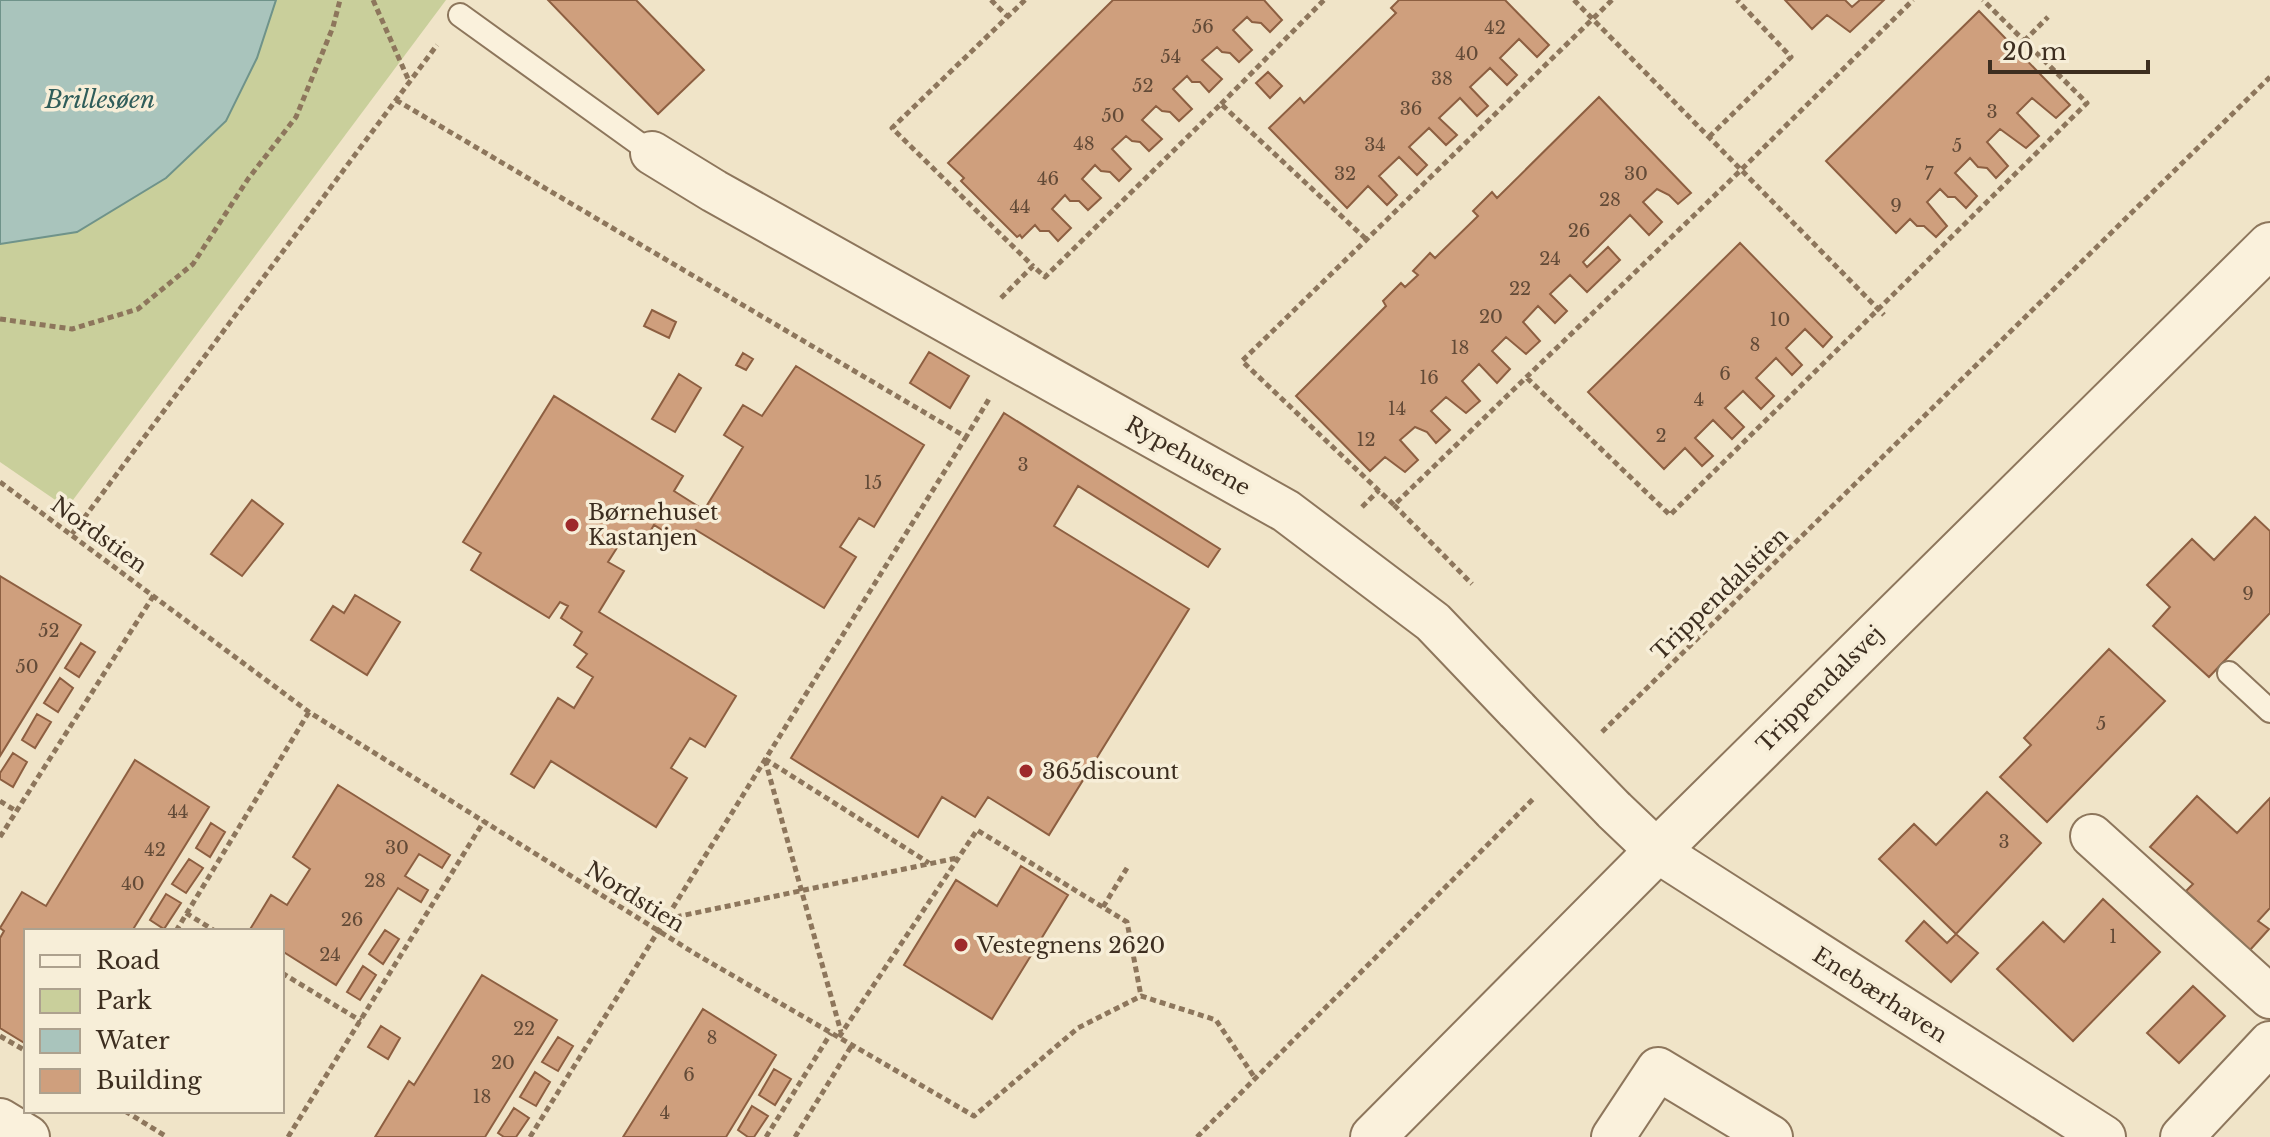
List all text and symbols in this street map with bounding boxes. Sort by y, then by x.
house number: 56 [1192,16,1214,38]
house number: 42 [1484,17,1506,39]
scale bar [1990,24,2148,74]
text: 20 m [2002,37,2067,66]
house number: 40 [1455,43,1479,65]
house number: 54 [1161,46,1181,68]
house number: 38 [1431,68,1453,90]
house number: 52 [1132,75,1154,97]
water label: Brillesøen [44,85,155,114]
house number: 36 [1400,98,1422,120]
house number: 3 [1986,101,1998,123]
house number: 50 [1101,105,1125,127]
house number: 48 [1073,133,1095,155]
house number: 34 [1364,134,1386,156]
house number: 5 [1952,135,1962,157]
house number: 32 [1334,163,1356,185]
house number: 30 [1624,163,1648,185]
house number: 7 [1924,163,1934,185]
house number: 46 [1037,168,1059,190]
house number: 28 [1599,189,1621,211]
house number: 9 [1890,195,1902,217]
house number: 44 [1009,196,1031,218]
house number: 26 [1568,220,1590,242]
house number: 24 [1539,248,1561,270]
house number: 22 [1509,278,1531,300]
house number: 20 [1479,306,1503,328]
house number: 10 [1770,309,1790,331]
house number: 8 [1750,334,1760,356]
house number: 18 [1451,337,1469,359]
house number: 6 [1719,363,1731,385]
house number: 16 [1419,367,1439,389]
house number: 4 [1694,389,1704,411]
house number: 14 [1388,398,1406,420]
street label: Rypehusene [1121,411,1255,501]
house number: 2 [1655,425,1667,447]
house number: 12 [1356,429,1376,451]
house number: 3 [1017,454,1029,476]
house number: 15 [864,472,882,494]
street label: Nordstien [46,491,152,579]
place label: Børnehuset Kastanjen [588,499,719,551]
marker: Børnehuset Kastanjen [563,516,581,534]
street label: Trippendalstien [1646,522,1794,666]
house number: 9 [2242,583,2254,605]
house number: 52 [38,620,60,642]
street label: Trippendalsvej [1751,620,1889,758]
house number: 50 [15,656,39,678]
house number: 5 [2096,713,2106,735]
place label: 365discount [1042,758,1180,785]
marker: 365discount [1017,762,1035,780]
house number: 44 [167,801,189,823]
house number: 3 [1998,831,2010,853]
house number: 30 [385,837,409,859]
house number: 42 [144,839,166,861]
street label: Nordstien [580,856,690,938]
house number: 28 [364,870,386,892]
house number: 40 [121,873,145,895]
house number: 26 [341,909,363,931]
house number: 1 [2109,926,2117,948]
legend [24,929,284,1113]
place label: Vestegnens 2620 [976,932,1165,959]
marker: Vestegnens 2620 [952,936,970,954]
street label: Enebærhaven [1808,941,1952,1049]
house number: 24 [319,944,341,966]
text: Road [96,946,160,975]
text: Park [96,986,152,1015]
house number: 22 [513,1018,535,1040]
text: Water [95,1026,170,1055]
house number: 8 [707,1027,717,1049]
house number: 20 [491,1052,515,1074]
house number: 6 [683,1064,695,1086]
text: Building [96,1066,202,1095]
house number: 18 [473,1086,491,1108]
house number: 4 [660,1102,670,1124]

